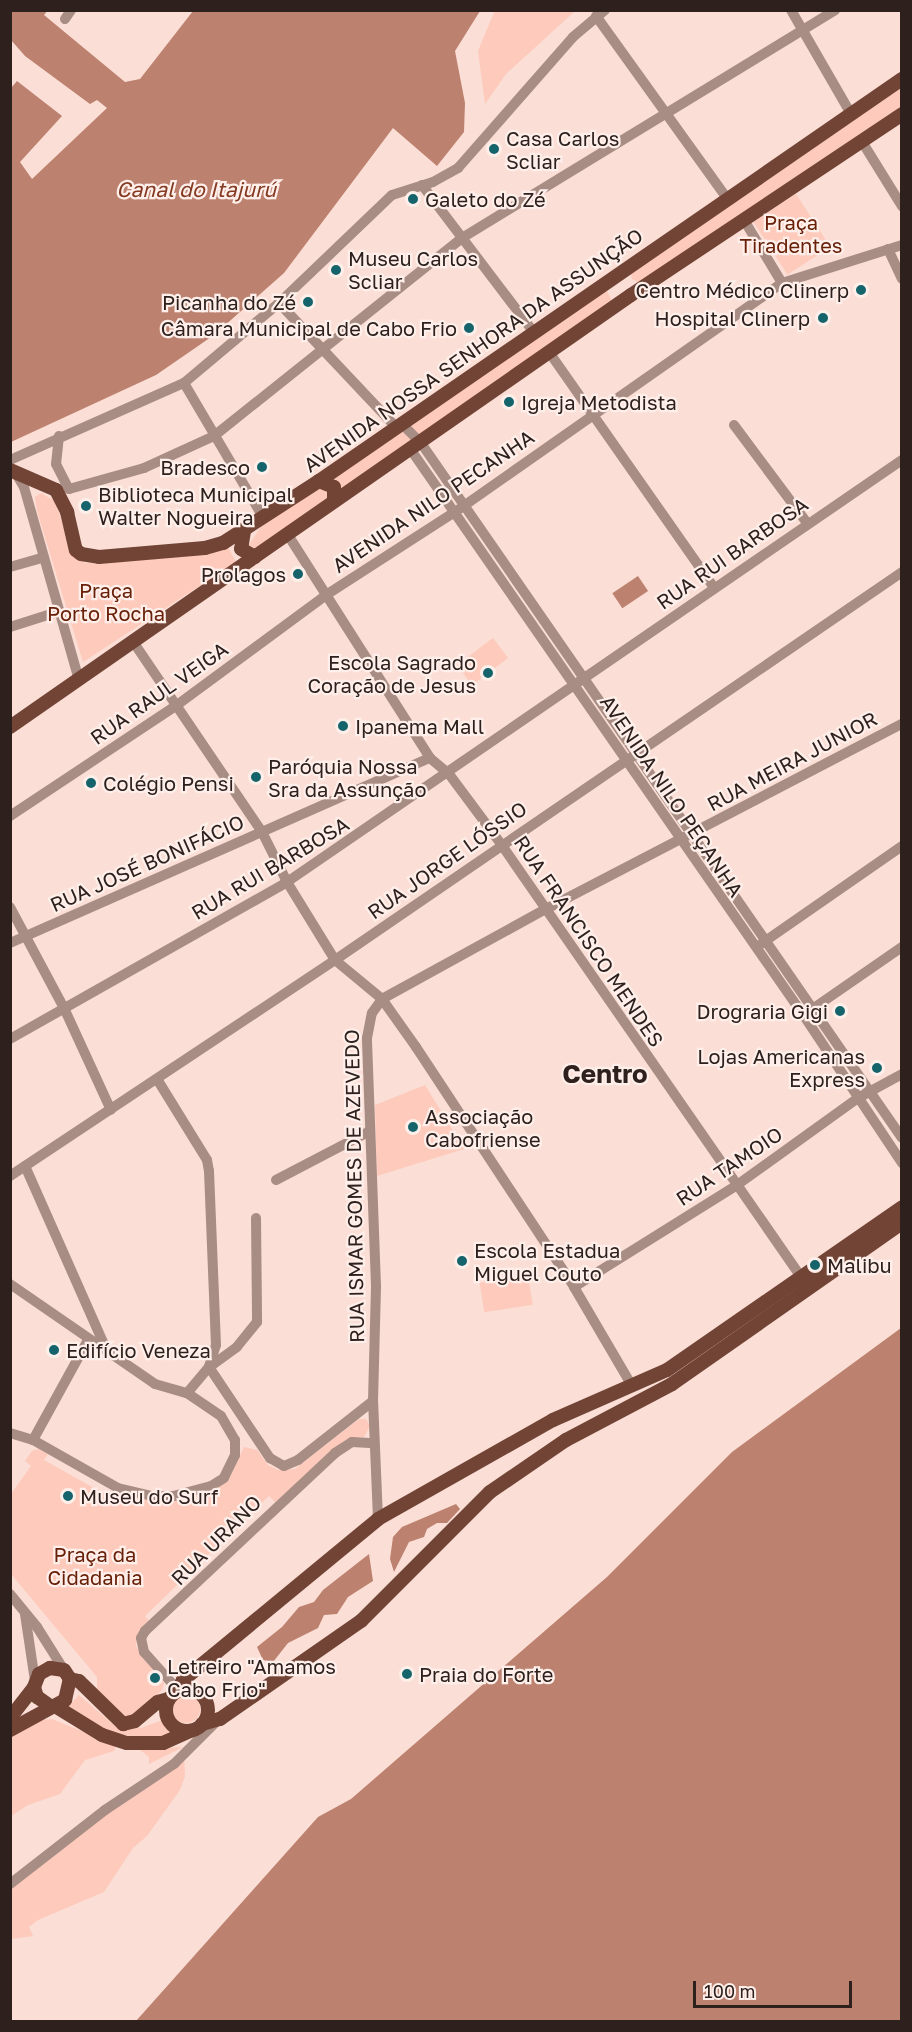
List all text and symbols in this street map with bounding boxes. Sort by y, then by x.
place label: Casa Carlos Scliar [506,126,619,173]
marker: Casa Carlos Scliar [487,142,501,156]
water label: Canal do Itajurú [116,176,276,202]
place label: Galeto do Zé [425,187,546,211]
marker: Galeto do Zé [406,192,420,206]
park label: Praça Tiradentes [740,210,842,257]
street label: AVENIDA NOSSA SENHORA DA ASSUNÇÃO [299,223,647,477]
place label: Museu Carlos Scliar [348,246,478,293]
marker: Museu Carlos Scliar [329,263,343,277]
place label: Centro Médico Clinerp [635,278,849,302]
marker: Centro Médico Clinerp [854,283,868,297]
place label: Picanha do Zé [162,290,296,314]
marker: Picanha do Zé [301,295,315,309]
place label: Hospital Clinerp [654,306,810,330]
marker: Hospital Clinerp [814,309,832,327]
place label: Câmara Municipal de Cabo Frio [161,316,457,340]
marker: Câmara Municipal de Cabo Frio [462,321,476,335]
place label: Igreja Metodista [521,390,677,414]
marker: Igreja Metodista [502,395,516,409]
street label: AVENIDA NILO PECANHA [328,424,538,578]
place label: Bradesco [160,455,250,479]
marker: Bradesco [255,460,269,474]
place label: Biblioteca Municipal Walter Nogueira [98,482,293,529]
street label: RUA RUI BARBOSA [652,492,812,614]
marker: Biblioteca Municipal Walter Nogueira [79,499,93,513]
place label: Prolagos [201,562,286,586]
marker: Prolagos [291,567,305,581]
park label: Praça Porto Rocha [47,578,165,625]
street label: RUA RAUL VEIGA [86,637,232,749]
place label: Escola Sagrado Coração de Jesus [307,650,476,697]
marker: Escola Sagrado Coração de Jesus [481,666,495,680]
street label: AVENIDA NILO PEÇANHA [595,691,749,901]
street label: RUA MEIRA JUNIOR [703,706,881,816]
place label: Ipanema Mall [355,714,484,738]
marker: Ipanema Mall [336,719,350,733]
place label: Paróquia Nossa Sra da Assunção [268,754,426,801]
marker: Paróquia Nossa Sra da Assunção [249,770,263,784]
place label: Colégio Pensi [103,771,234,795]
marker: Colégio Pensi [84,776,98,790]
street label: RUA JORGE LÓSSIO [363,796,531,924]
street label: RUA JOSÉ BONIFÁCIO [46,809,248,917]
street label: RUA RUI BARBOSA [187,812,353,924]
street label: RUA FRANCISCO MENDES [509,831,669,1051]
place label: Drograria Gigi [697,999,828,1023]
marker: Drograria Gigi [833,1004,847,1018]
street label: RUA ISMAR GOMES DE AZEVEDO [339,1029,369,1343]
place label: Lojas Americanas Express [697,1044,865,1091]
district label: Centro [562,1058,648,1090]
marker: Lojas Americanas Express [870,1061,884,1075]
place label: Associação Cabofriense [425,1104,541,1151]
marker: Associação Cabofriense [406,1120,420,1134]
street label: RUA TAMOIO [671,1122,787,1210]
place label: Escola Estadua Miguel Couto [474,1238,620,1285]
place label: Malibu [827,1253,892,1277]
marker: Escola Estadua Miguel Couto [455,1254,469,1268]
marker: Malibu [808,1258,822,1272]
place label: Edifício Veneza [66,1338,211,1362]
marker: Edifício Veneza [47,1343,61,1357]
place label: Museu do Surf [80,1484,218,1508]
marker: Museu do Surf [61,1489,75,1503]
street label: RUA URANO [166,1490,266,1590]
park label: Praça da Cidadania [47,1542,143,1589]
place label: Letreiro "Amamos Cabo Frio" [167,1654,336,1701]
place label: Praia do Forte [419,1662,553,1686]
marker: Praia do Forte [400,1667,414,1681]
marker: Letreiro "Amamos Cabo Frio" [148,1671,162,1685]
scale bar [696,1969,855,2007]
text: 100 m [704,1980,755,2002]

